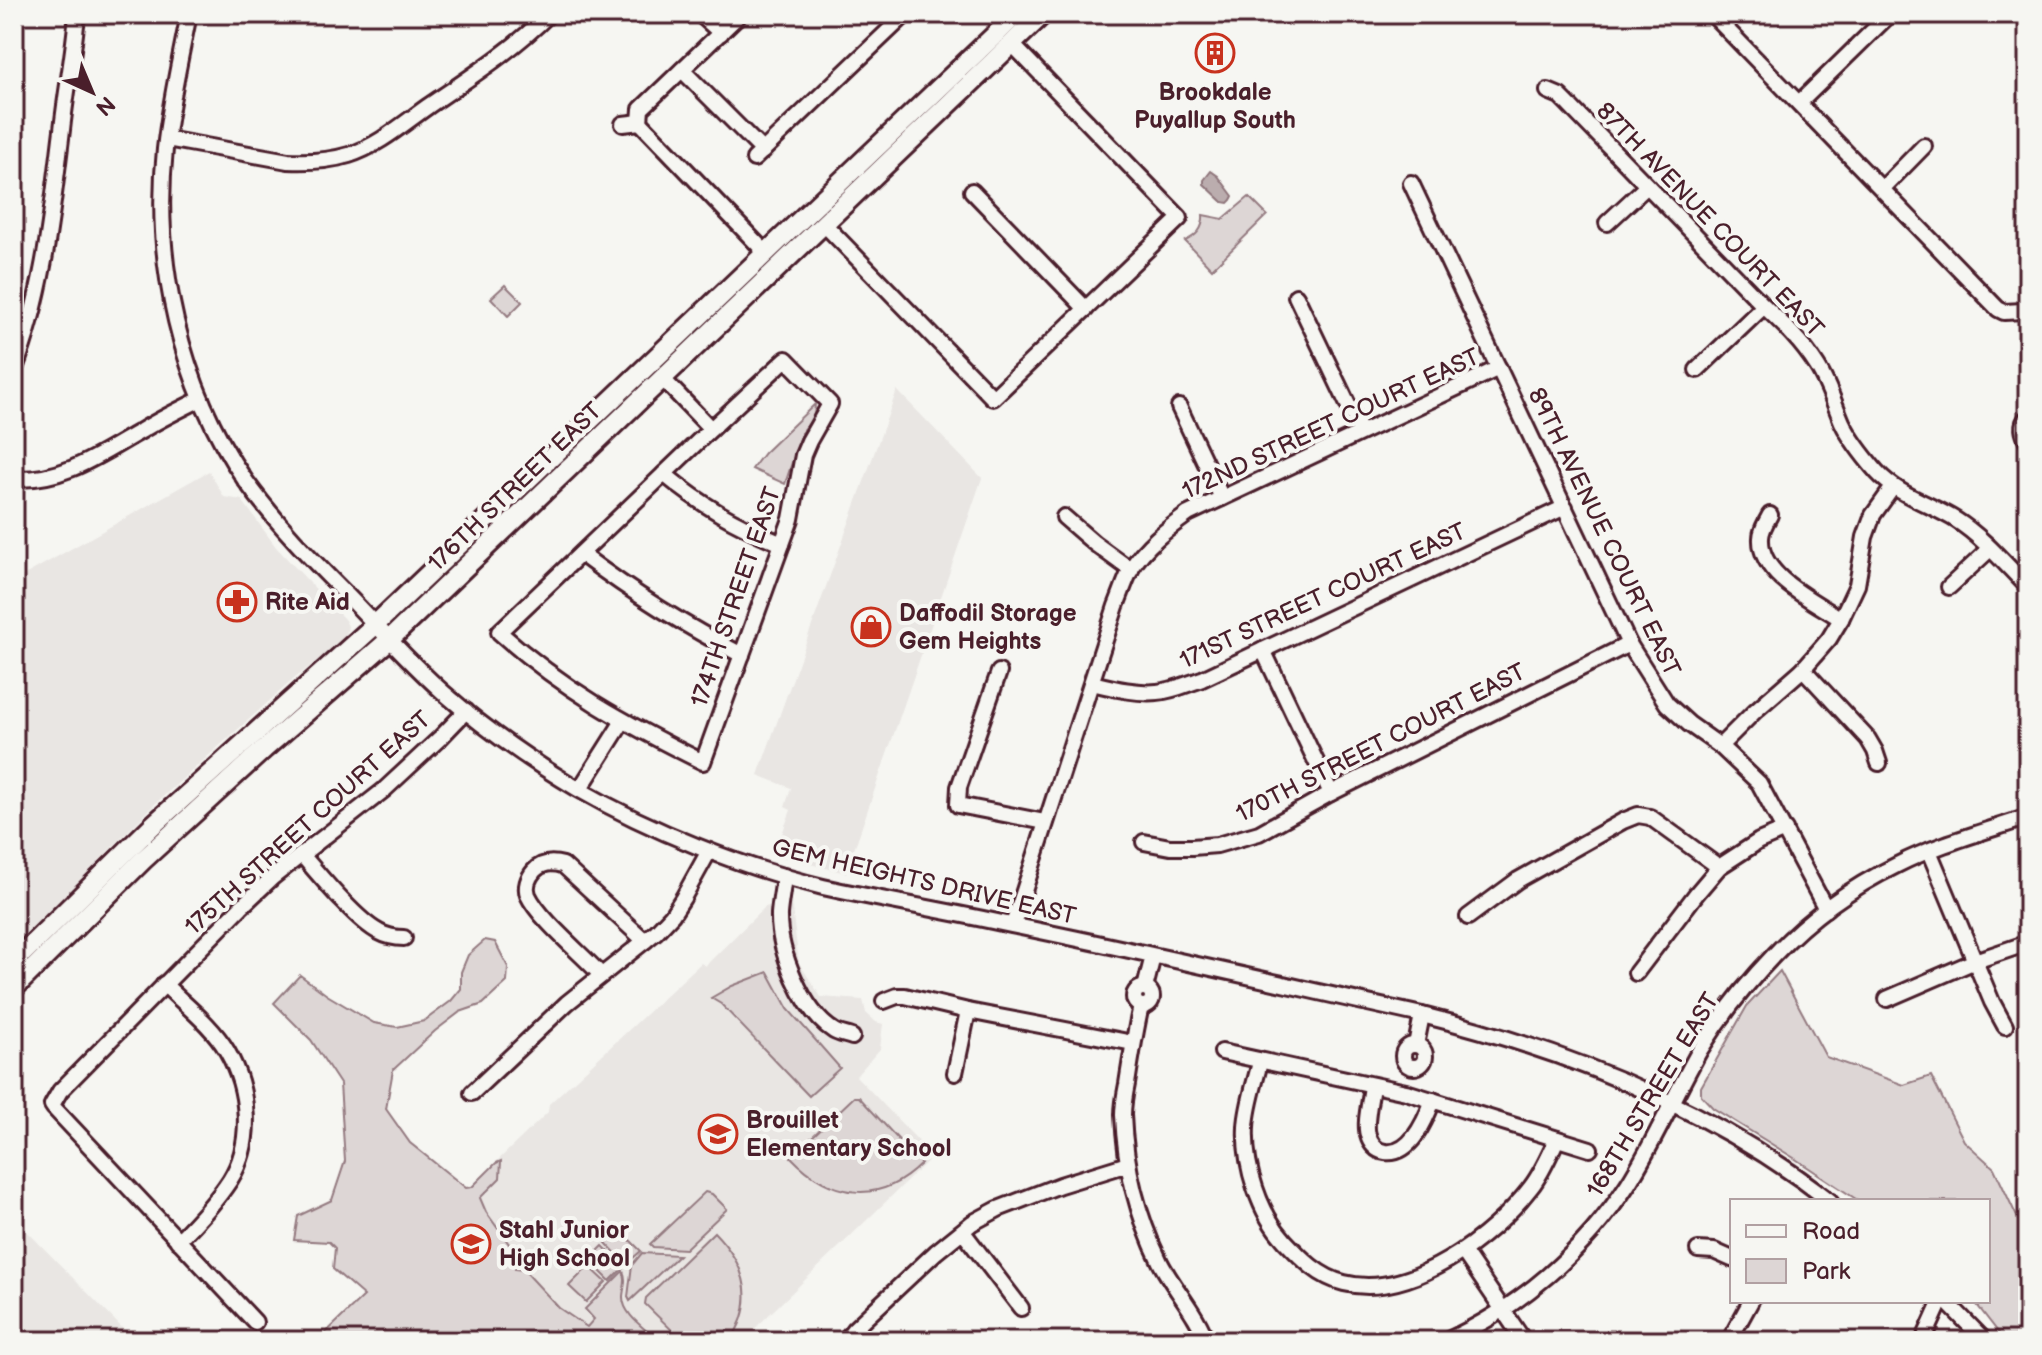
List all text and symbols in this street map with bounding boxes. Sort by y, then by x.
building icon: Brookdale Puyallup South [1194,32,1236,74]
north arrow [52,52,132,132]
place label: Brookdale Puyallup South [1134,78,1296,135]
text: N [90,90,120,121]
street label: 87TH AVENUE COURT EAST [1590,97,1830,344]
street label: 172ND STREET COURT EAST [1178,342,1485,506]
street label: 89TH AVENUE COURT EAST [1521,383,1687,682]
street label: 176TH STREET EAST [422,396,608,578]
street label: 174TH STREET EAST [685,483,787,711]
street label: 171ST STREET COURT EAST [1175,517,1471,675]
pharmacy icon: Rite Aid [216,581,258,623]
place label: Rite Aid [265,588,350,617]
place label: Daffodil Storage Gem Heights [899,599,1077,656]
shop icon: Daffodil Storage Gem Heights [850,606,892,648]
street label: 170TH STREET COURT EAST [1231,657,1531,829]
street label: 175TH STREET COURT EAST [179,705,437,941]
street label: GEM HEIGHTS DRIVE EAST [769,833,1079,931]
street label: 168TH STREET EAST [1581,987,1726,1202]
place label: Brouillet Elementary School [746,1106,952,1163]
school or university icon: Brouillet Elementary School [697,1113,739,1155]
legend [1730,1199,1990,1303]
place label: Stahl Junior High School [499,1216,630,1273]
text: Road [1802,1217,1860,1246]
school or university icon: Stahl Junior High School [450,1223,492,1265]
text: Park [1802,1257,1850,1286]

